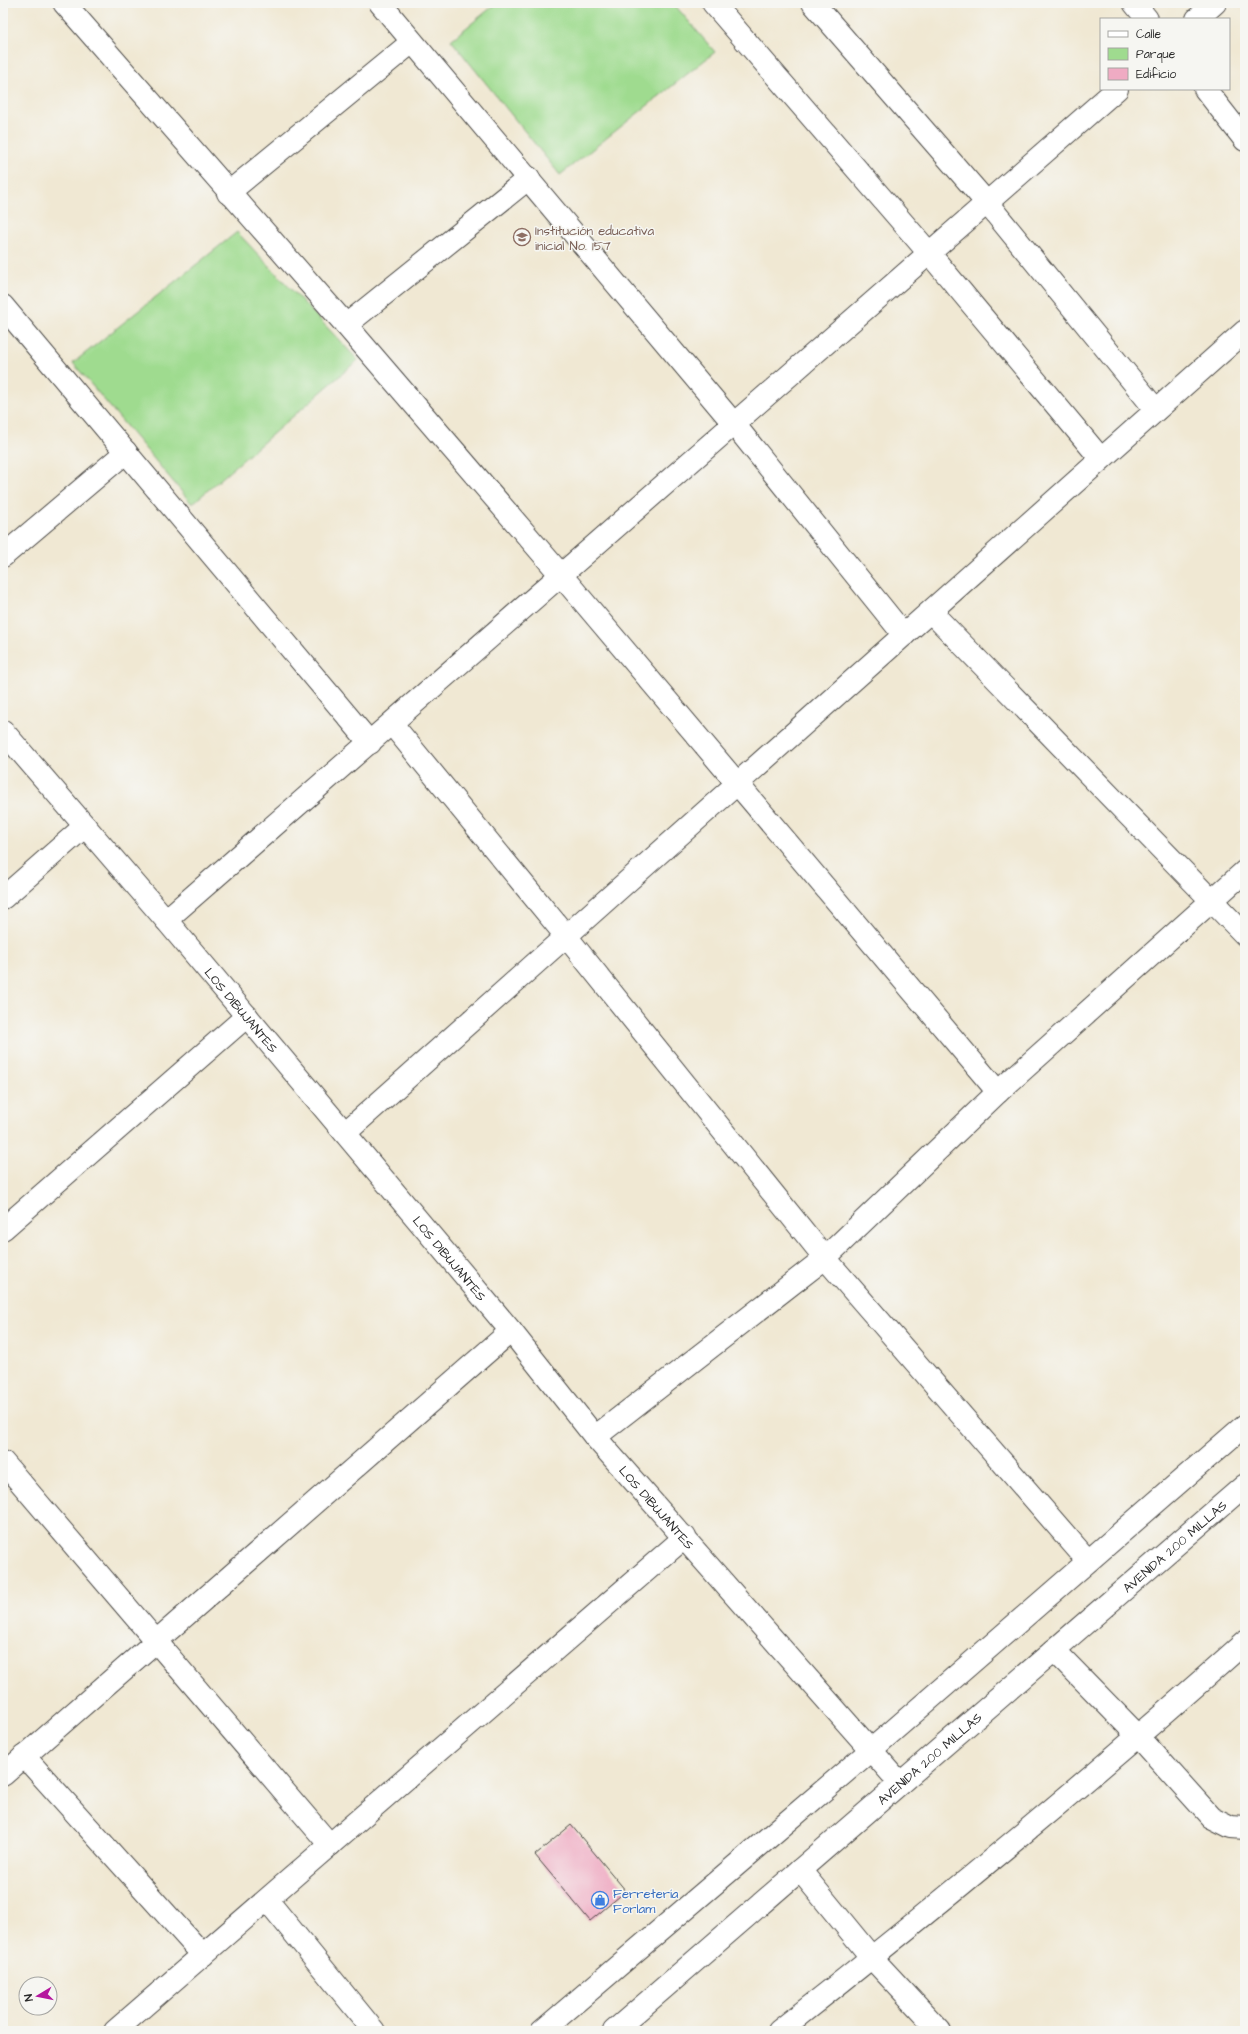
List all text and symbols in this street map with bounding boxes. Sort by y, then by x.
legend [1100,18,1230,90]
text: Calle [1136,26,1161,43]
text: Parque [1136,46,1176,63]
text: Edificio [1136,66,1176,83]
place label: Institución educativa inicial No. 157 [535,222,654,255]
school or university icon: Institución educativa inicial No. 157 [512,227,532,247]
street label: LOS DIBUJANTES [200,964,282,1057]
street label: LOS DIBUJANTES [408,1212,490,1305]
street label: LOS DIBUJANTES [614,1462,698,1553]
street label: AVENIDA 200 MILLAS [1119,1497,1231,1597]
street label: AVENIDA 200 MILLAS [874,1709,986,1809]
place label: Ferretería Forlam [613,1885,679,1918]
shop icon: Ferretería Forlam [590,1890,610,1910]
north arrow [18,1976,58,2016]
text: N [21,1993,37,2002]

